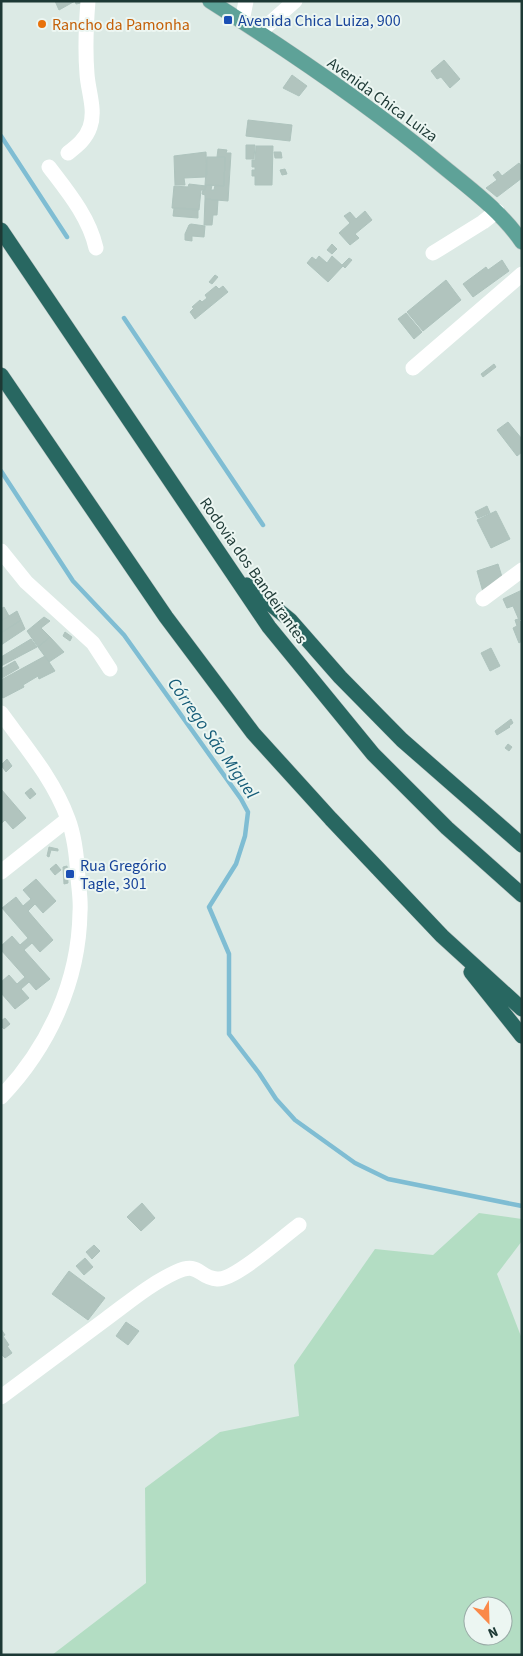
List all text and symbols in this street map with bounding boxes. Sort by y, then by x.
place label: Avenida Chica Luiza, 900 [238,10,401,32]
place label: Rancho da Pamonha [52,14,190,36]
marker: Avenida Chica Luiza, 900 [222,14,234,26]
marker: Rancho da Pamonha [36,18,48,30]
street label: Avenida Chica Luiza [323,52,442,147]
street label: Rodovia dos Bandeirantes [194,493,312,648]
water label: Córrego São Miguel [161,673,264,804]
place label: Rua Gregório Tagle, 301 [80,855,167,895]
marker: Rua Gregório Tagle, 301 [64,868,76,880]
north arrow [463,1596,513,1646]
text: N [484,1621,501,1643]

